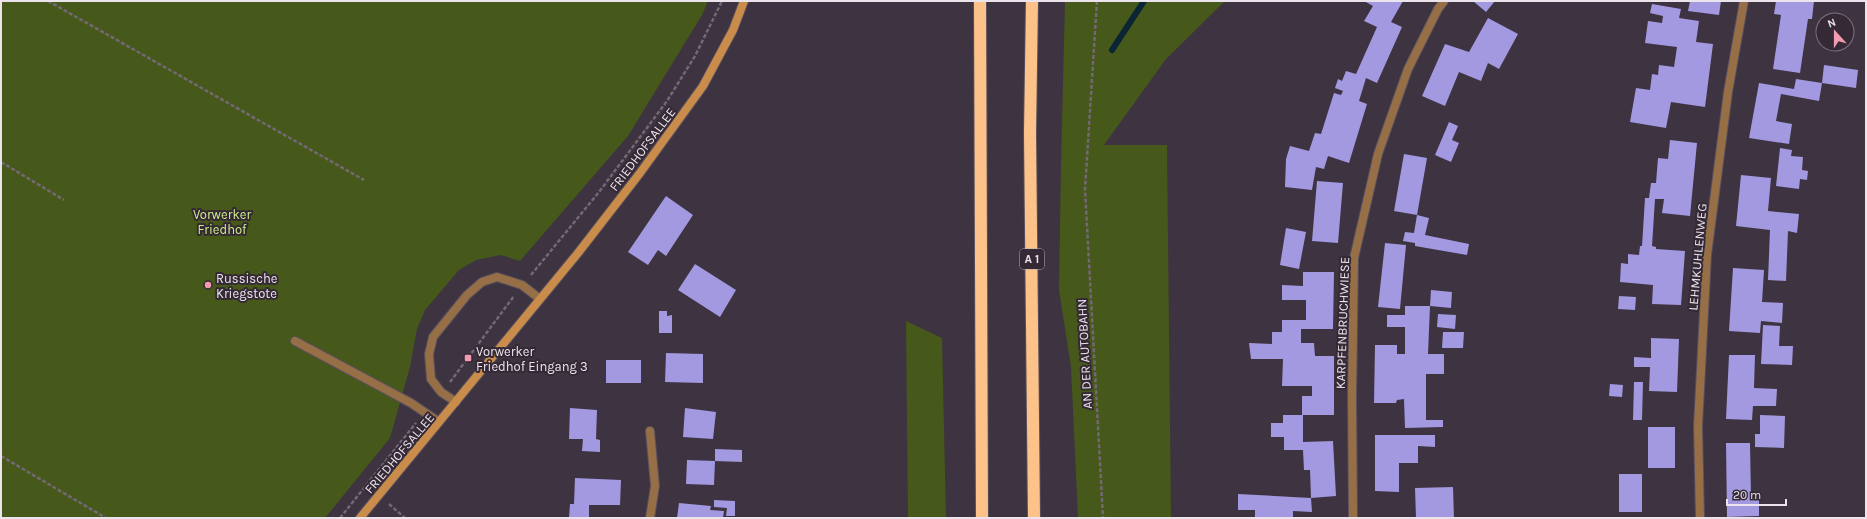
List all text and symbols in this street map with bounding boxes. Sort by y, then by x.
north arrow [1815,12,1855,52]
text: N [1826,16,1838,31]
street label: FRIEDHOFSALLEE [606,105,679,194]
street label: LEHMKUHLENWEG [1685,203,1710,311]
park label: Vorwerker Friedhof [193,207,251,237]
road number: A 1 [1020,249,1044,269]
street label: KARPFENBRUCHWIESE [1333,257,1352,389]
place label: Russische Kriegstote [216,271,278,301]
marker: Russische Kriegstote [203,280,213,290]
street label: AN DER AUTOBAHN [1074,298,1095,409]
place label: Vorwerker Friedhof Eingang 3 [476,344,588,374]
marker: Vorwerker Friedhof Eingang 3 [463,353,473,363]
street label: FRIEDHOFSALLEE [361,410,437,497]
scale bar [1727,481,1786,507]
text: 20 m [1733,488,1761,502]

